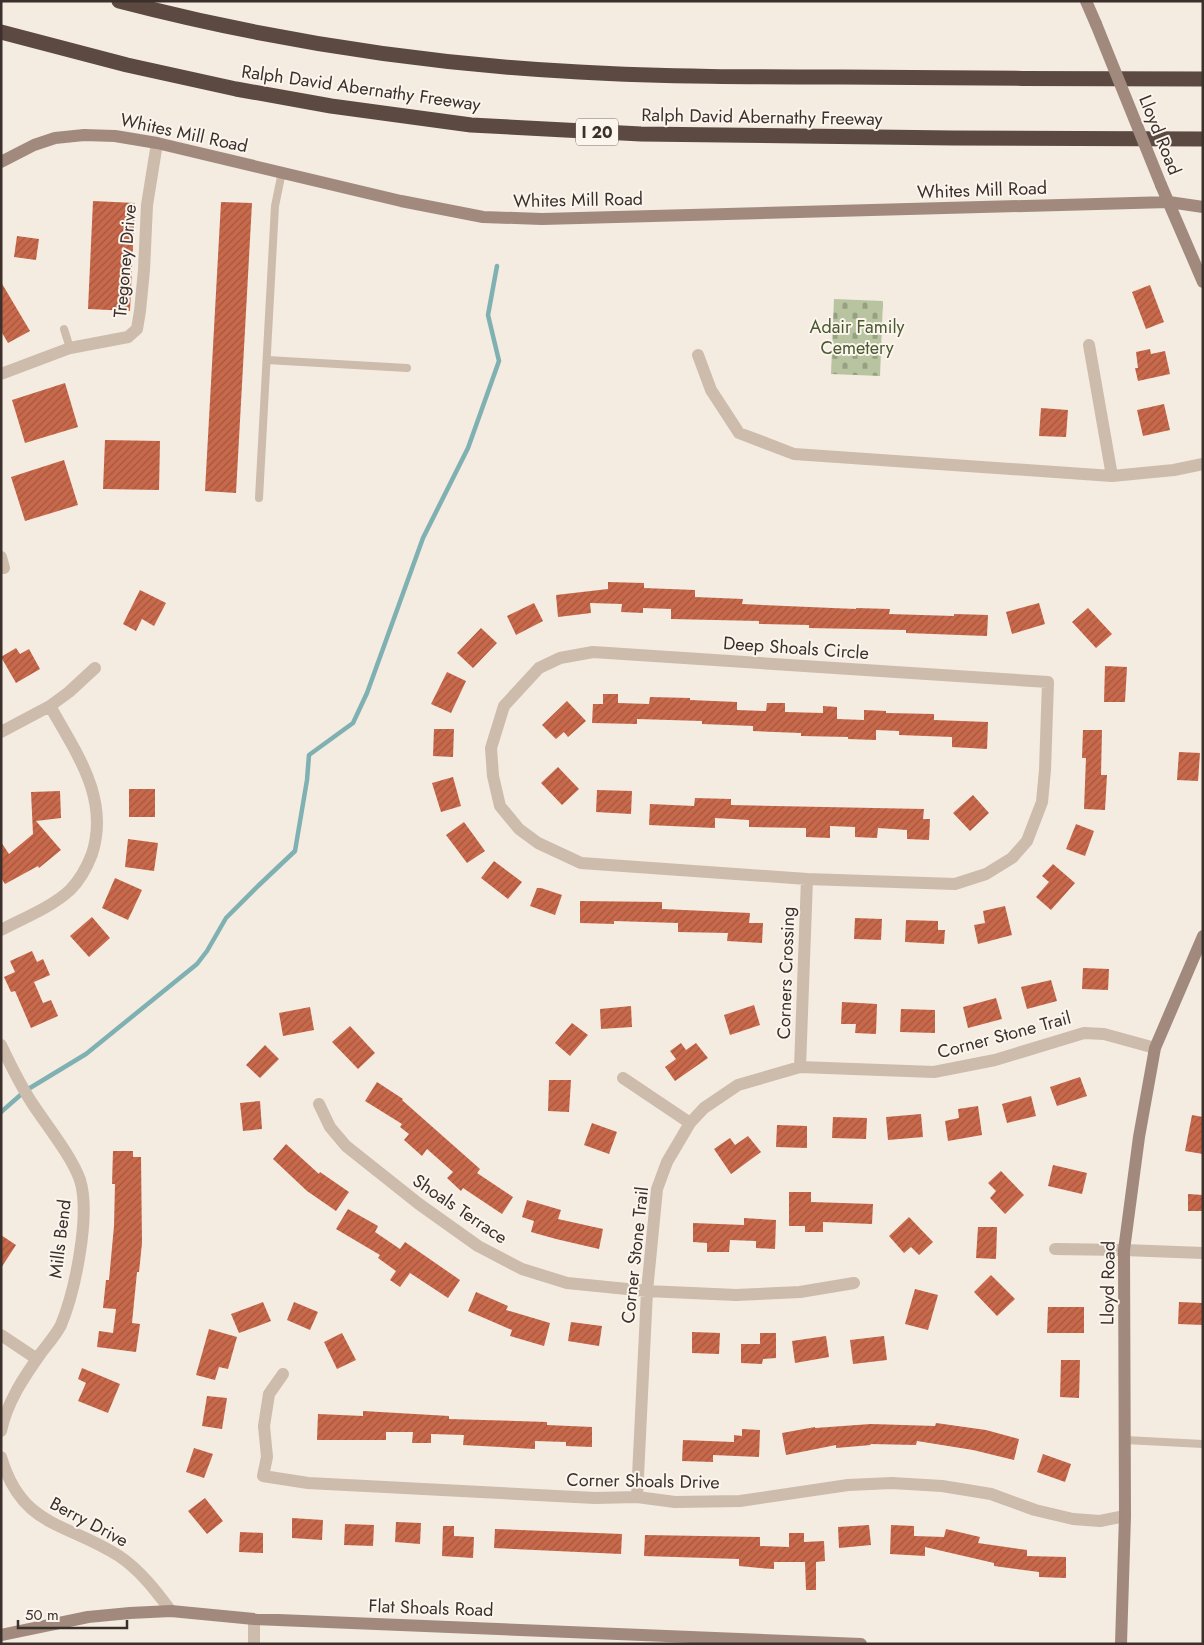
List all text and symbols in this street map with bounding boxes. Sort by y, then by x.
street label: Ralph David Abernathy Freeway [240,58,482,118]
street label: Lloyd Road [1132,91,1188,179]
street label: Ralph David Abernathy Freeway [641,102,883,132]
street label: Whites Mill Road [118,107,250,159]
road number: I 20 [576,118,618,146]
street label: Whites Mill Road [917,175,1047,205]
street label: Whites Mill Road [513,186,643,214]
street label: Tregoney Drive [107,203,143,319]
park label: Adair Family Cemetery [810,314,905,361]
street label: Deep Shoals Circle [722,630,870,666]
street label: Corners Crossing [771,906,801,1040]
street label: Corner Stone Trail [934,1005,1074,1065]
street label: Shoals Terrace [407,1168,513,1250]
street label: Corner Stone Trail [615,1185,655,1325]
street label: Mills Bend [42,1198,78,1280]
street label: Lloyd Road [1094,1241,1122,1325]
street label: Corner Shoals Drive [566,1467,720,1495]
street label: Berry Drive [45,1490,133,1554]
street label: Flat Shoals Road [368,1593,494,1623]
scale bar [18,1598,126,1630]
text: 50 m [25,1604,59,1626]

